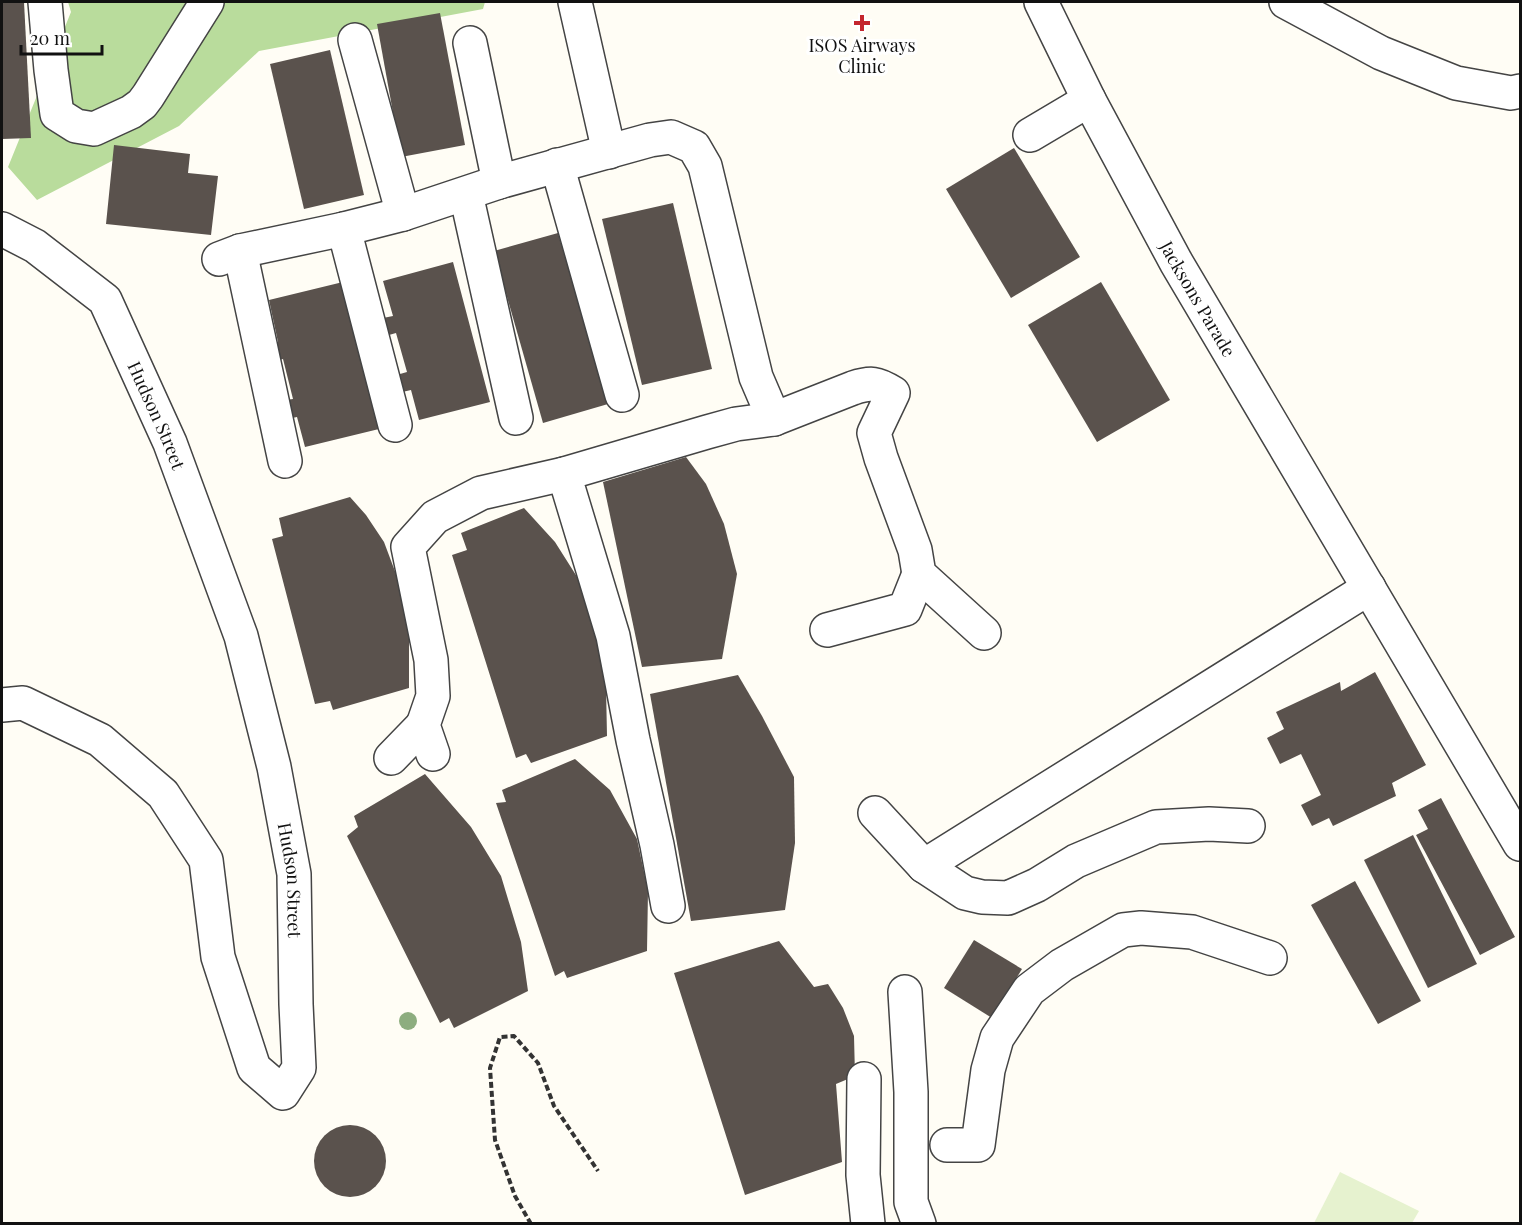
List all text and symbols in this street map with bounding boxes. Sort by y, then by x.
marker: ISOS Airways Clinic [853,14,871,32]
scale bar [21,18,102,56]
text: 20 m [30,26,70,50]
place label: ISOS Airways Clinic [809,33,915,78]
street label: Jacksons Parade [1154,236,1241,361]
street label: Hudson Street [122,357,191,473]
street label: Hudson Street [273,821,307,939]

